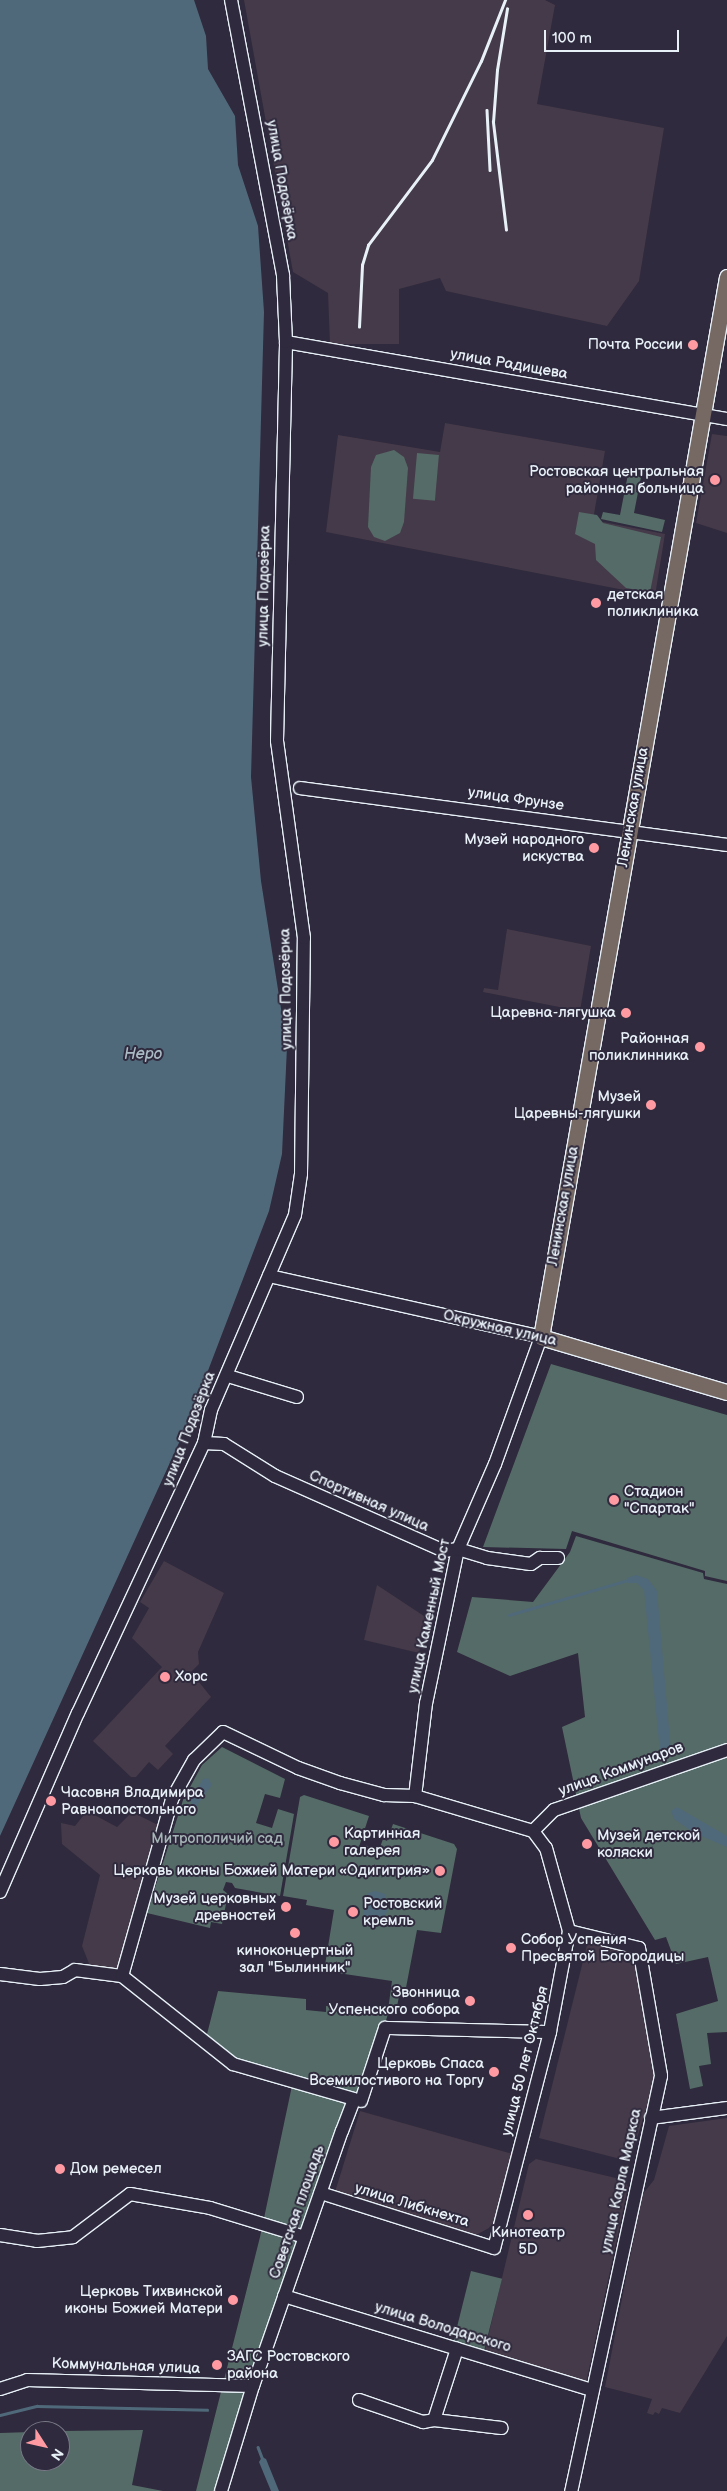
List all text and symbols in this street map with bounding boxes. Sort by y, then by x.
scale bar [547,20,682,52]
text: 100 m [552,29,592,48]
street label: улица Подозёрка [263,119,301,241]
place label: Почта России [588,336,683,354]
marker: Почта России [687,339,699,351]
street label: улица Радищева [449,345,569,383]
place label: Ростовская центральная районная больница [529,462,704,497]
marker: Ростовская центральная районная больница [708,473,722,487]
street label: улица Подозёрка [254,525,274,647]
place label: детская поликлиника [607,585,699,620]
marker: детская поликлиника [589,596,603,610]
street label: Ленинская улица [614,746,652,868]
street label: улица Фрунзе [467,783,565,815]
place label: Музей народного искуства [464,830,584,865]
marker: Музей народного искуства [588,842,600,854]
street label: улица Подозёрка [276,928,296,1050]
place label: Царевна-лягушка [490,1004,616,1022]
marker: Царевна-лягушка [620,1007,632,1019]
place label: Районная поликлинника [589,1029,689,1064]
marker: Районная поликлинника [693,1040,707,1054]
water label: Неро [124,1045,162,1065]
place label: Музей Царевны-лягушки [514,1087,641,1122]
marker: Музей Царевны-лягушки [645,1099,657,1111]
street label: Ленинская улица [544,1145,582,1267]
street label: Окружная улица [442,1306,558,1350]
street label: улица Подозёрка [159,1369,219,1489]
street label: Спортивная улица [306,1466,432,1536]
place label: Стадион "Спартак" [624,1482,695,1517]
marker: Стадион "Спартак" [608,1494,620,1506]
street label: улица Каменный Мост [404,1537,454,1695]
place label: Хорс [175,1668,208,1686]
marker: Хорс [159,1671,171,1683]
street label: улица Коммунаров [556,1738,686,1800]
place label: Часовня Владимира Равноапостольного [61,1783,204,1818]
marker: Часовня Владимира Равноапостольного [45,1795,57,1807]
place label: Картинная галерея [344,1824,420,1859]
place label: Музей детской коляски [597,1826,700,1861]
park label: Митрополичий сад [151,1830,283,1848]
marker: Картинная галерея [328,1836,340,1848]
marker: Музей детской коляски [581,1838,593,1850]
place label: Церковь иконы Божией Матери «Одигитрия» [113,1862,430,1880]
marker: Церковь иконы Божией Матери «Одигитрия» [434,1865,446,1877]
place label: Музей церковных древностей [153,1889,276,1924]
place label: Ростовский кремль [363,1894,442,1929]
marker: Музей церковных древностей [280,1901,292,1913]
marker: Ростовский кремль [347,1906,359,1918]
marker: киноконцертный зал "Былинник" [289,1927,301,1939]
place label: Собор Успения Пресвятой Богородицы [521,1930,684,1965]
place label: киноконцертный зал "Былинник" [237,1941,353,1976]
marker: Собор Успения Пресвятой Богородицы [505,1942,517,1954]
place label: Звонница Успенского собора [328,1983,460,2018]
street label: улица 50 лет Октября [498,1984,552,2138]
marker: Звонница Успенского собора [464,1995,476,2007]
place label: Церковь Спаса Всемилостивого на Торгу [309,2054,484,2089]
marker: Церковь Спаса Всемилостивого на Торгу [488,2066,500,2078]
street label: улица Карла Маркса [597,2107,645,2255]
street label: Советская площадь [266,2143,328,2281]
place label: Дом ремесел [70,2160,162,2178]
marker: Дом ремесел [54,2163,66,2175]
street label: улица Либкнехта [353,2179,471,2231]
marker: Кинотеатр 5D [522,2209,534,2221]
place label: Кинотеатр 5D [491,2223,565,2258]
place label: Церковь Тихвинской иконы Божией Матери [64,2282,223,2317]
marker: Церковь Тихвинской иконы Божией Матери [227,2294,239,2306]
street label: улица Володарского [373,2298,513,2356]
place label: ЗАГС Ростовского района [227,2347,350,2382]
street label: Коммунальная улица [51,2354,201,2378]
marker: ЗАГС Ростовского района [211,2359,223,2371]
north arrow [20,2421,70,2471]
text: N [47,2445,67,2463]

